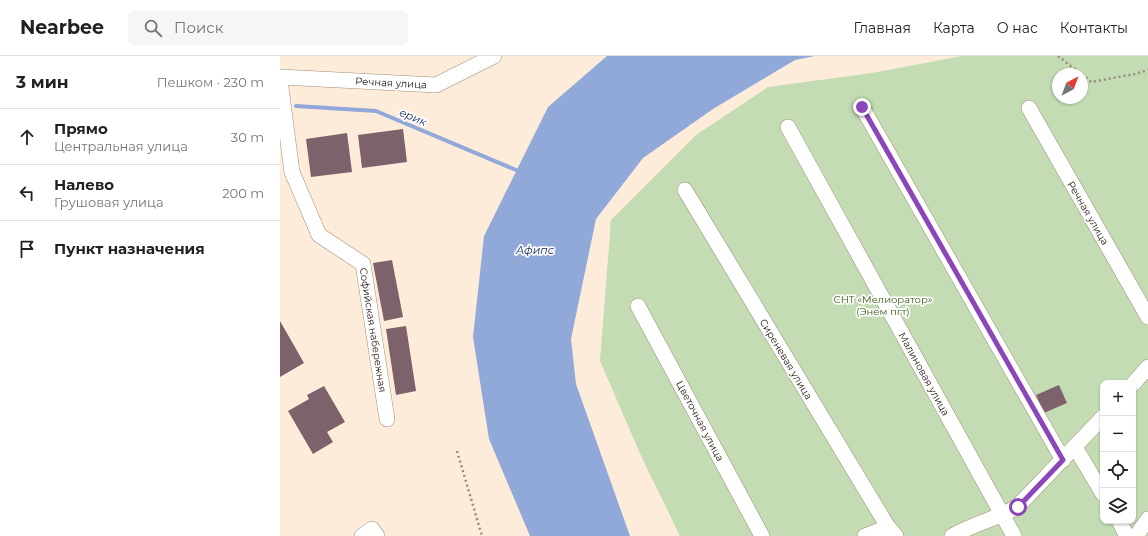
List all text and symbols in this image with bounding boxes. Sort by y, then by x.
search box [128,10,408,46]
text: Nearbee [20,16,104,39]
icon: search [142,17,164,39]
text: Поиск [174,18,223,37]
text: Главная [853,19,911,37]
text: Карта [933,19,975,37]
text: О нас [997,19,1038,37]
text: Контакты [1060,19,1128,37]
north arrow [1052,68,1088,104]
text: 3 мин [16,72,69,92]
text: Пешком · 230 m [157,74,264,90]
street label: Речная улица [355,75,427,91]
route end [853,98,871,116]
water label: ерик [397,105,429,129]
text: Прямо [54,119,108,138]
icon: ahead [16,126,38,148]
text: 30 m [231,129,264,145]
text: Центральная улица [54,138,188,154]
text: Налево [54,175,114,194]
street label: Речная улица [1064,179,1112,247]
icon: left [16,182,38,204]
text: 200 m [222,185,264,201]
text: Грушовая улица [54,194,164,210]
icon: arrive [16,238,38,260]
text: Пункт назначения [54,239,205,258]
water label: Афипс [515,243,555,257]
street label: Софийская набережная [357,267,389,393]
park label: СНТ «Мелиоратор» (Энем пгт) [833,293,933,318]
street label: Сиреневая улица [757,316,815,402]
street label: Малиновая улица [896,330,952,418]
street label: Цветочная улица [673,378,727,464]
map controls [1100,380,1136,524]
button: + [1100,380,1136,416]
button: − [1100,416,1136,452]
button: locate [1100,452,1136,488]
button: layers [1100,488,1136,524]
route start [1009,498,1027,516]

